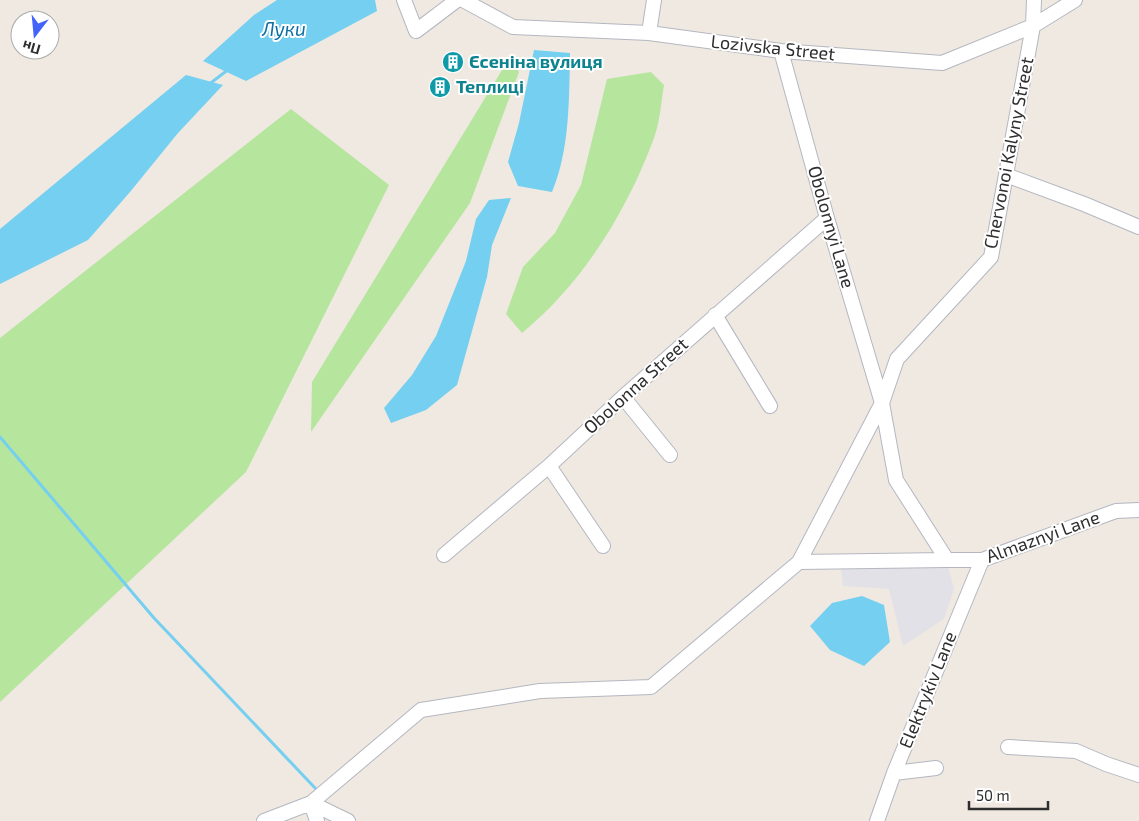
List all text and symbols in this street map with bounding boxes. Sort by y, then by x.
north arrow [10,10,60,60]
water label: Луки [261,17,306,40]
street label: Lozivska Street [710,30,836,64]
text: Пн [20,37,42,59]
building icon: Єсеніна вулиця [441,50,465,74]
place label: Єсеніна вулиця [469,50,603,72]
street label: Chervonoi Kalyny Street [979,55,1037,251]
building icon: Теплиці [428,75,452,99]
place label: Теплиці [456,75,524,97]
street label: Obolonnyi Lane [804,163,860,290]
street label: Obolonna Street [579,333,692,438]
street label: Almaznyi Lane [983,505,1102,567]
street label: Elektrykiv Lane [894,628,960,751]
scale bar [969,778,1048,810]
text: 50 m [976,786,1010,804]

